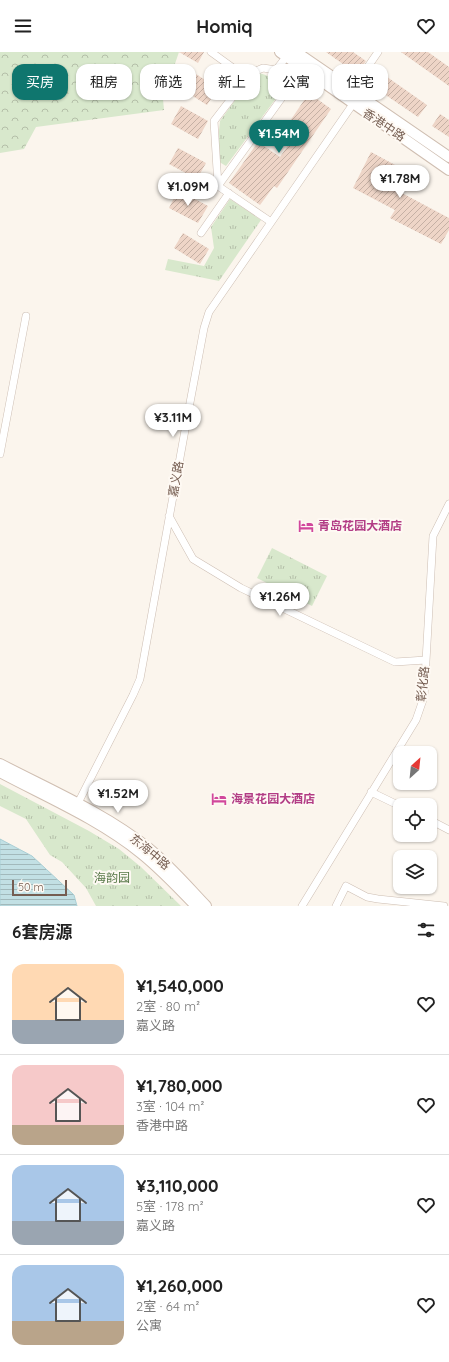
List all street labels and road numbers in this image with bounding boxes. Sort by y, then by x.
street label: 香港中路 [360,105,408,144]
street label: 嘉义路 [165,460,186,498]
street label: 彰化路 [413,665,432,703]
street label: 东海中路 [127,830,174,873]

